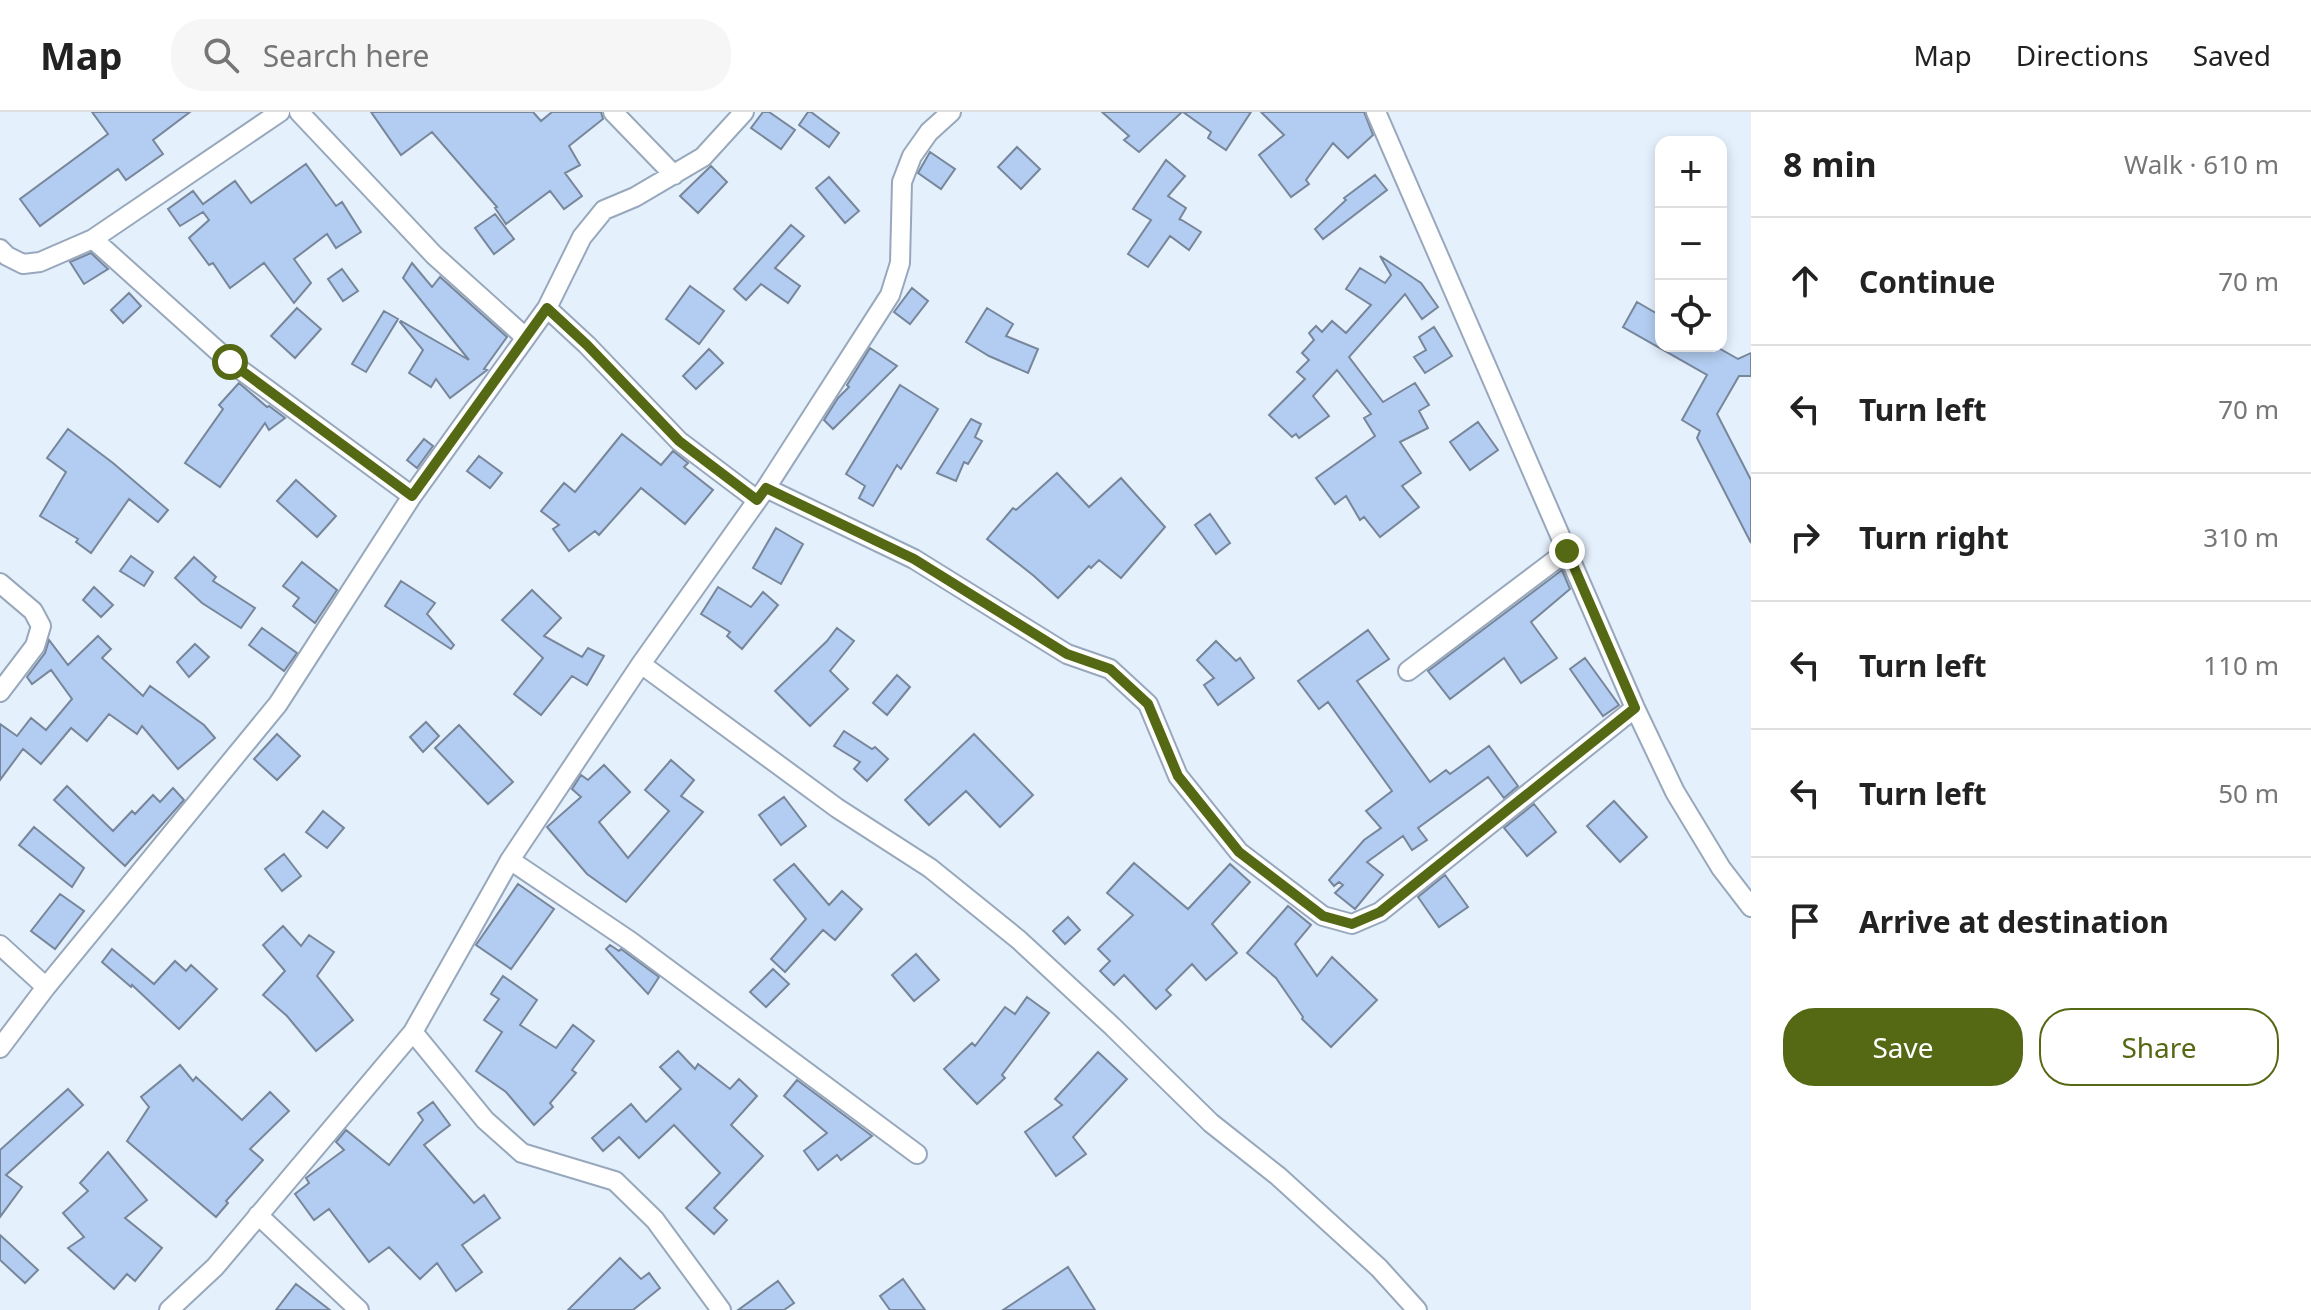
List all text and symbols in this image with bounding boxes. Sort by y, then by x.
search box [171,19,731,91]
text: Map [40,29,123,81]
icon: search [199,33,243,77]
text: Search here [263,35,430,76]
text: Map [1913,36,1972,74]
text: Directions [2016,36,2149,74]
text: Saved [2193,36,2271,74]
map controls [1655,136,1727,352]
button: + [1655,136,1727,208]
text: 8 min [1783,141,1877,187]
text: Walk · 610 m [2124,146,2279,182]
button: − [1655,208,1727,280]
icon: ahead [1783,259,1827,303]
text: Continue [1859,261,1995,302]
text: 70 m [2218,263,2279,299]
button: locate [1655,280,1727,352]
route start [212,344,248,380]
icon: left [1783,387,1827,431]
text: Turn left [1859,389,1987,430]
text: 70 m [2218,391,2279,427]
icon: right [1783,515,1827,559]
text: Turn right [1859,517,2009,558]
text: 310 m [2203,519,2279,555]
route end [1549,533,1585,569]
icon: left [1783,643,1827,687]
text: Turn left [1859,645,1987,686]
text: 110 m [2203,647,2279,683]
icon: left [1783,771,1827,815]
text: Turn left [1859,773,1987,814]
text: 50 m [2218,775,2279,811]
icon: arrive [1783,899,1827,943]
text: Arrive at destination [1859,901,2169,942]
button: Save [1783,1008,2023,1086]
button: Share [2039,1008,2279,1086]

